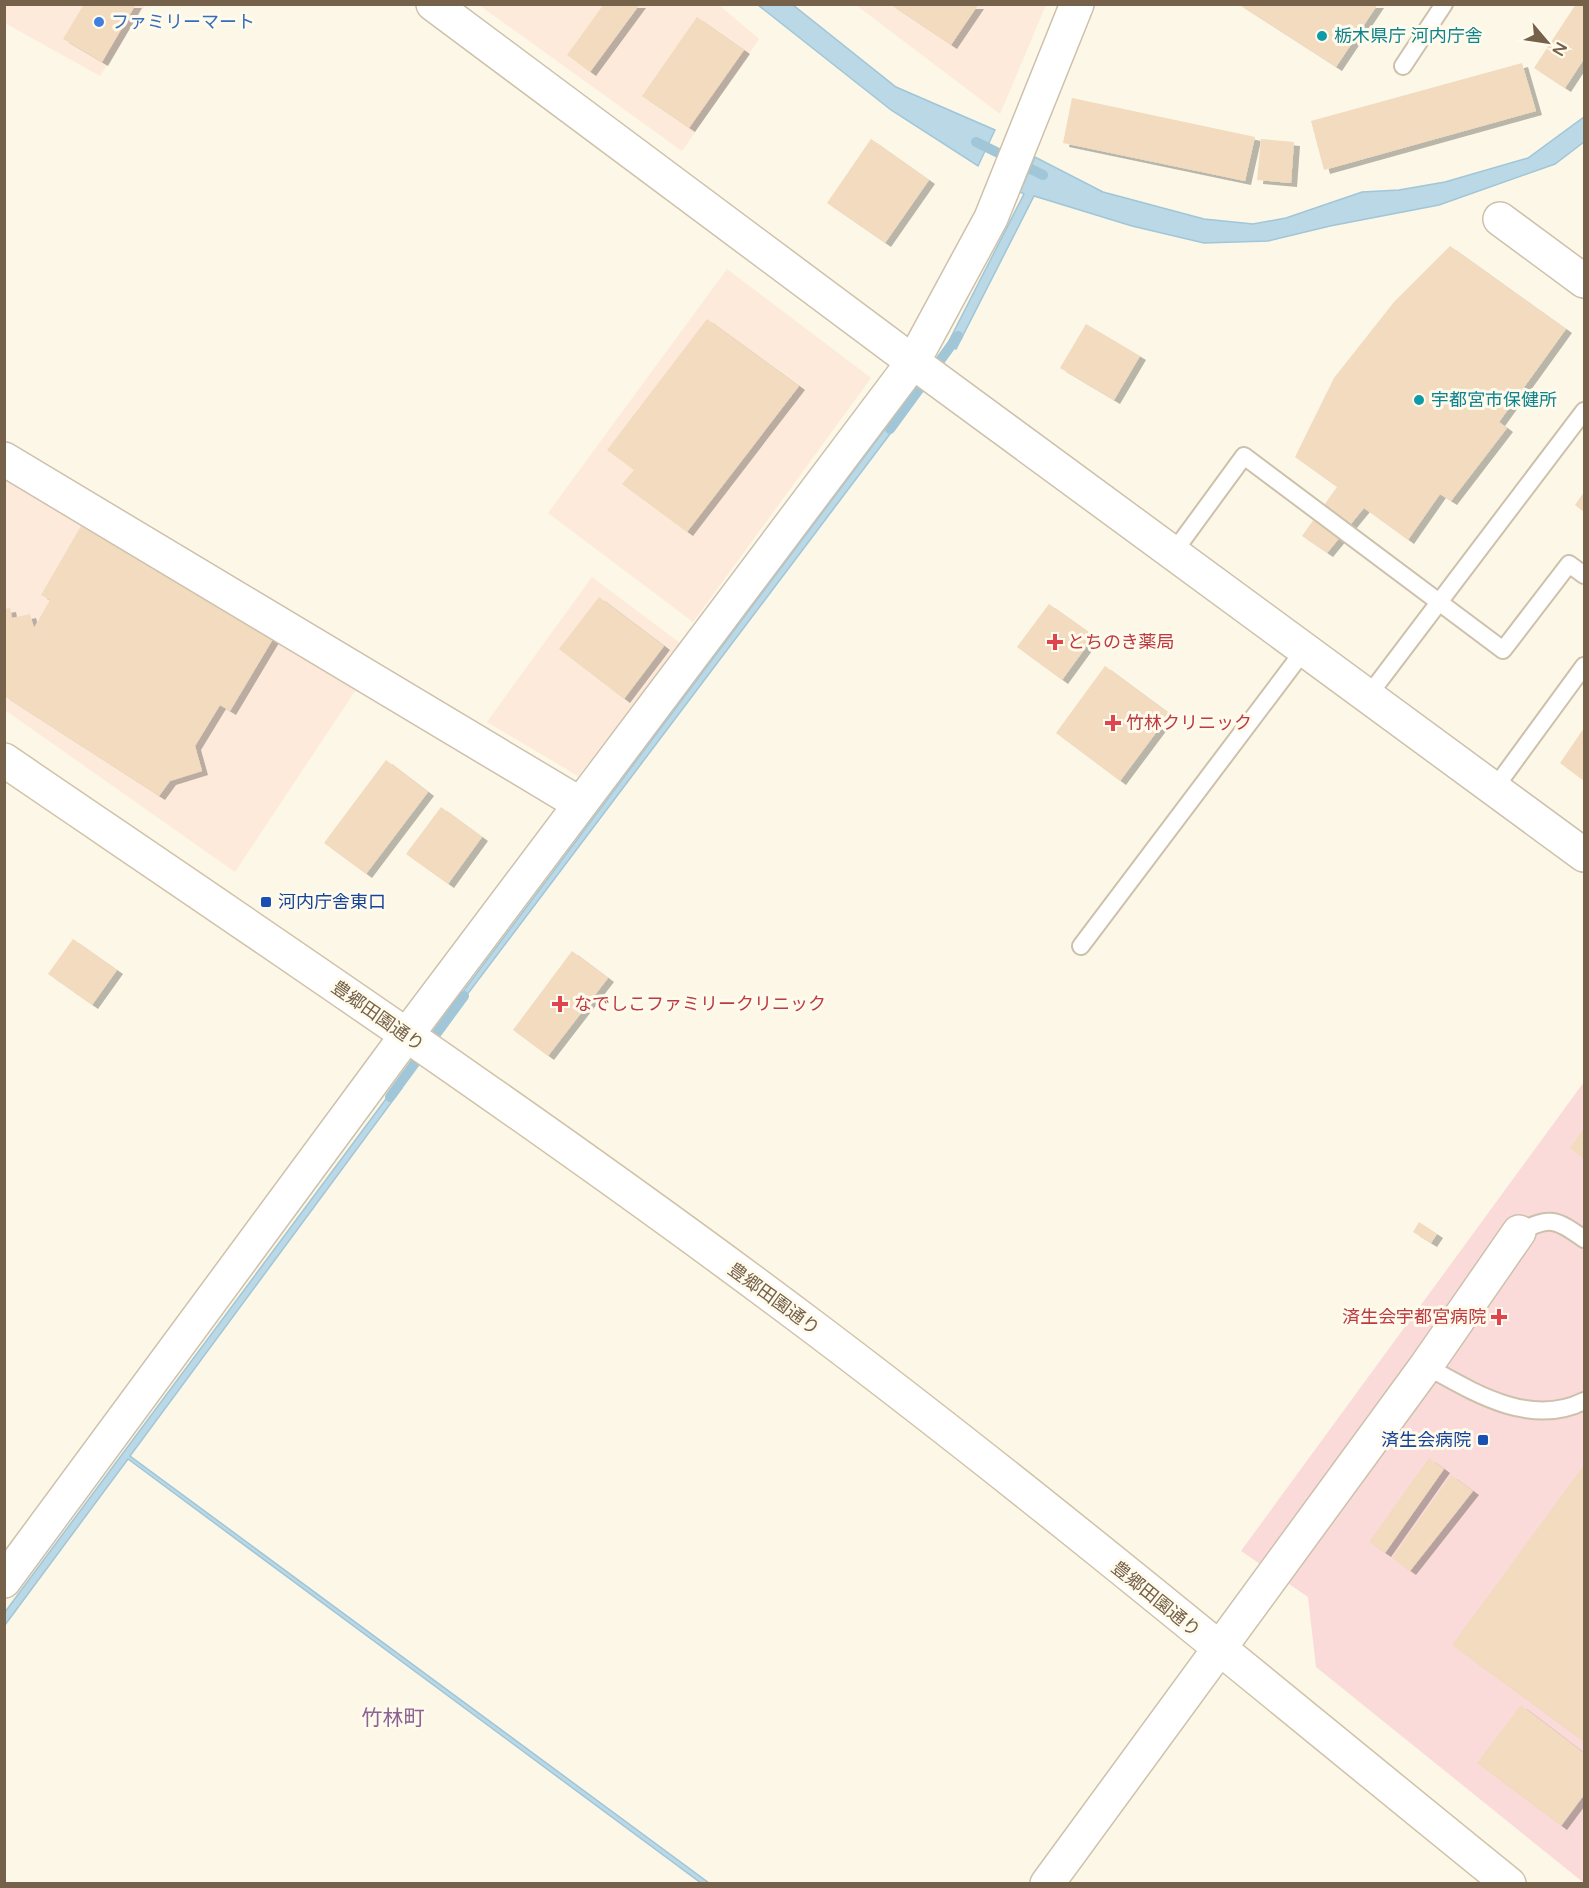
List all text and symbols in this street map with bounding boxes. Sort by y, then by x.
place label: ファミリーマート [111,11,255,33]
north arrow [1517,12,1577,72]
marker: ファミリーマート [92,15,106,29]
place label: 栃木県庁 河内庁舎 [1334,25,1483,47]
marker: 栃木県庁 河内庁舎 [1315,29,1329,43]
text: N [1547,38,1571,59]
place label: 宇都宮市保健所 [1431,389,1557,411]
marker: 宇都宮市保健所 [1412,393,1426,407]
place label: とちのき薬局 [1067,631,1174,653]
marker: とちのき薬局 [1048,635,1062,649]
place label: 竹林クリニック [1126,712,1252,734]
marker: 竹林クリニック [1104,714,1122,732]
place label: 河内庁舎東口 [278,891,386,913]
marker: 河内庁舎東口 [259,895,273,909]
street label: 豊郷田園通り [327,976,429,1056]
place label: なでしこファミリークリニック [574,993,826,1015]
marker: なでしこファミリークリニック [551,995,569,1013]
street label: 豊郷田園通り [724,1258,824,1340]
place label: 済生会宇都宮病院 [1342,1306,1486,1328]
marker: 済生会宇都宮病院 [1490,1308,1508,1326]
place label: 済生会病院 [1381,1429,1471,1451]
marker: 済生会病院 [1476,1433,1490,1447]
street label: 豊郷田園通り [1107,1556,1205,1642]
district label: 竹林町 [362,1706,425,1731]

